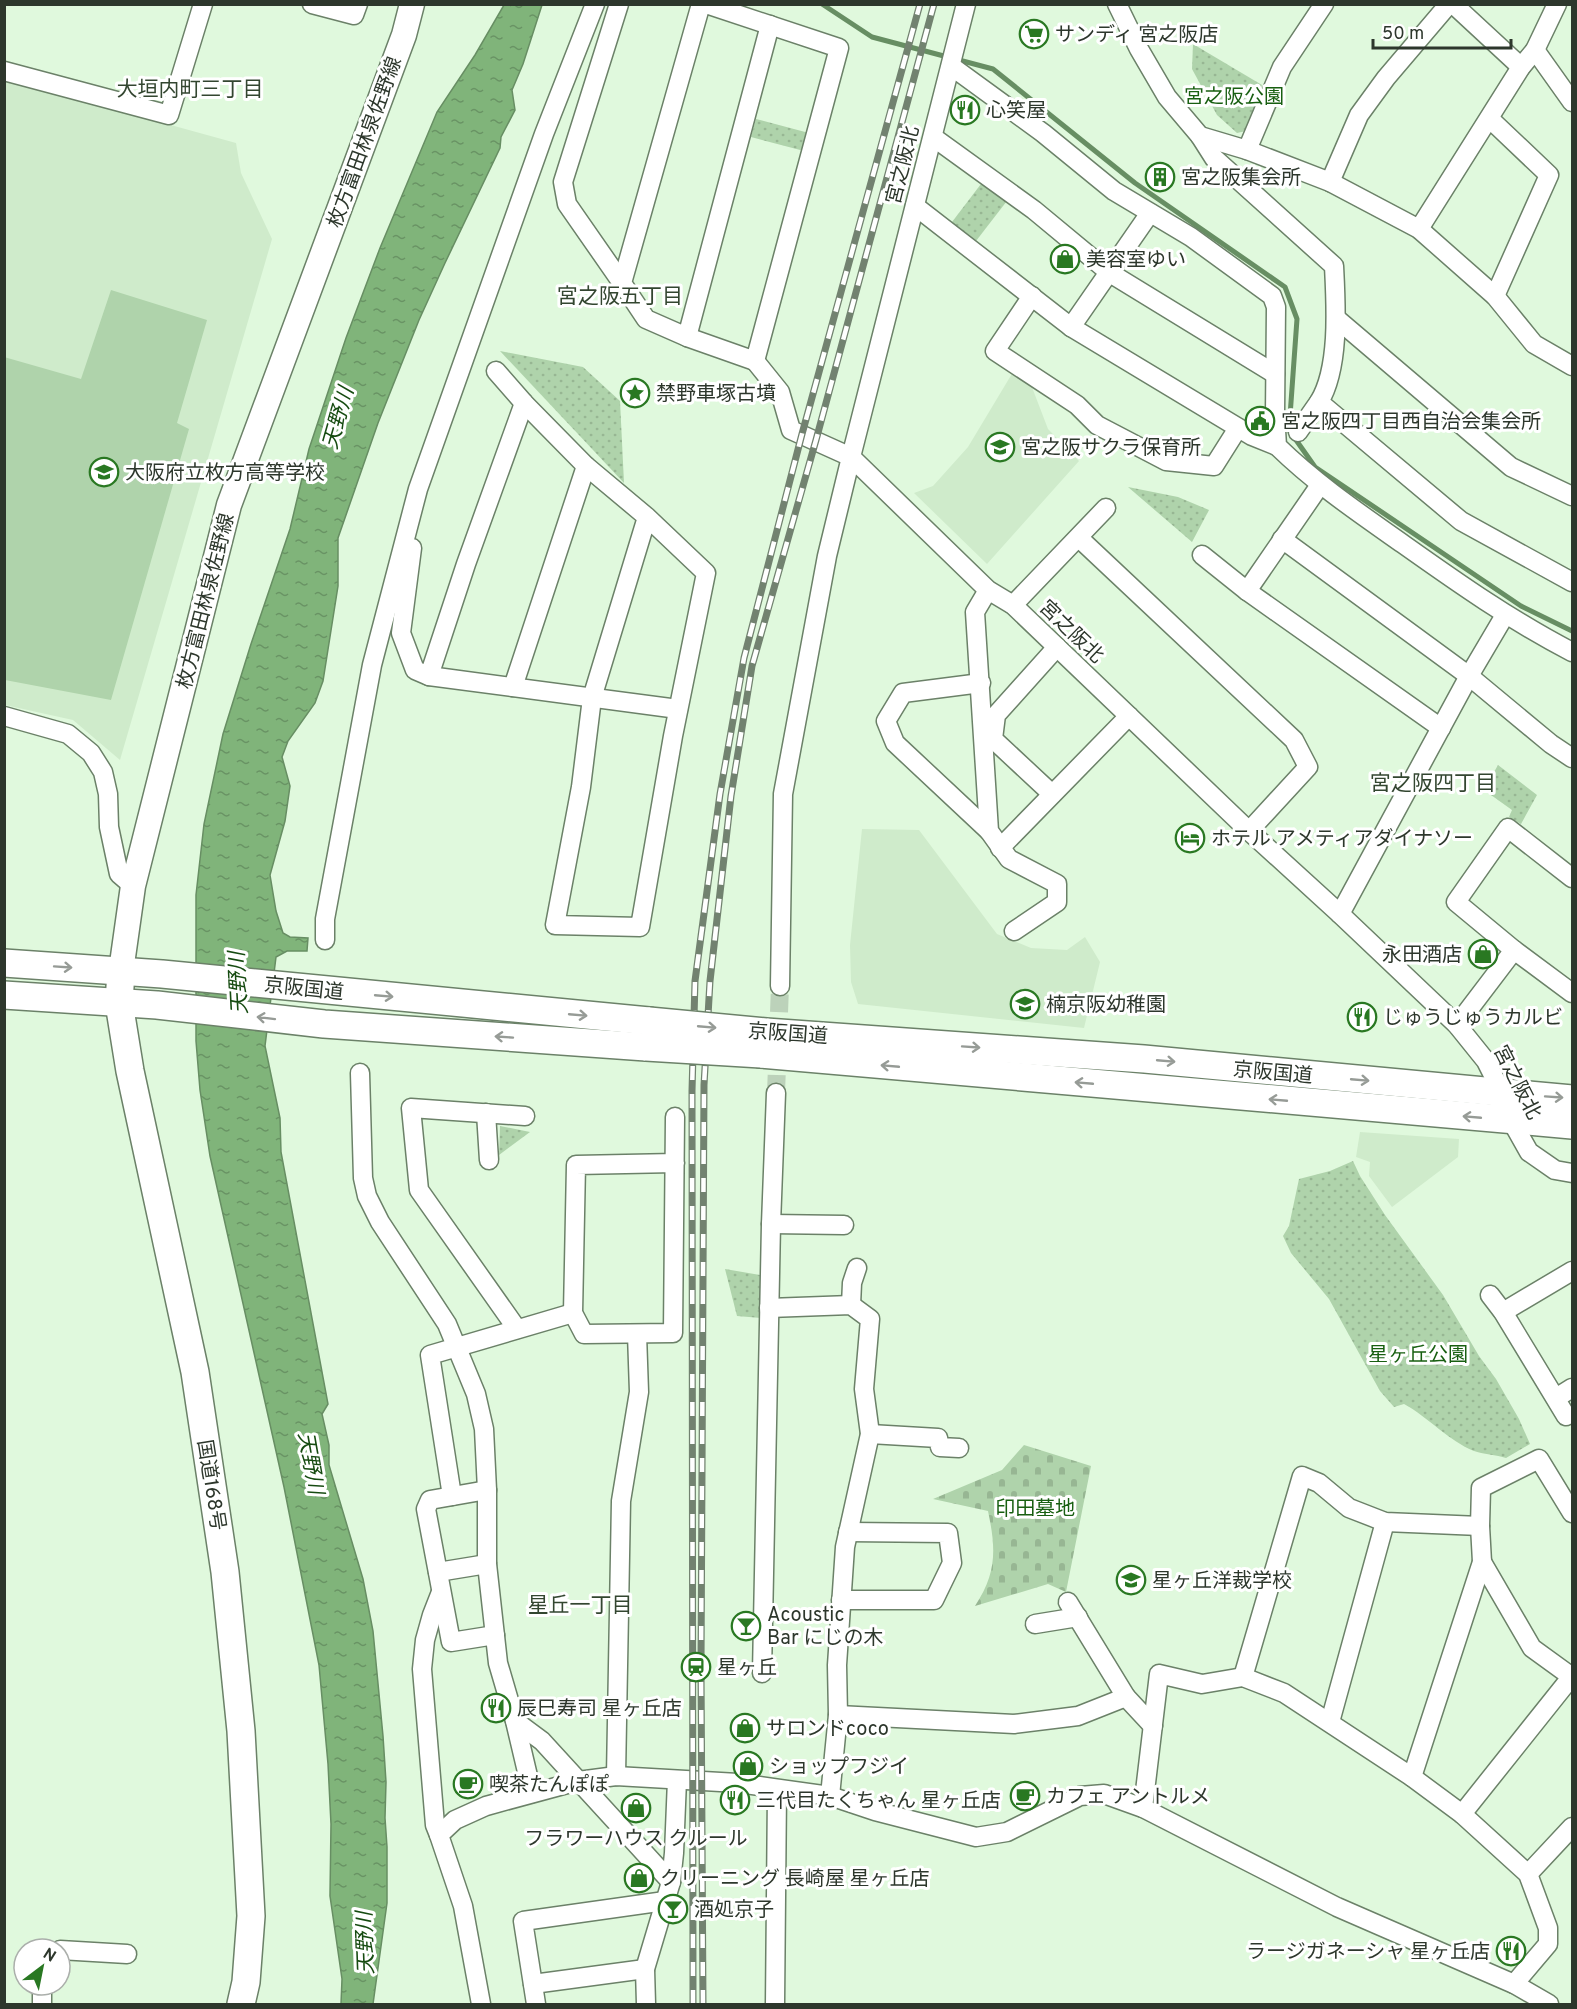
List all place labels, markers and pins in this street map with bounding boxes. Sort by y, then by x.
supermarket icon: サンディ 宮之阪店 [1018,18,1050,50]
place label: サンディ 宮之阪店 [1055,23,1218,49]
restaurant icon: 心笑屋 [949,94,981,126]
place label: 心笑屋 [986,99,1046,125]
building icon: 宮之阪集会所 [1144,161,1176,193]
place label: 宮之阪集会所 [1181,166,1301,192]
shop icon: 美容室ゆい [1049,243,1081,275]
place label: 美容室ゆい [1086,248,1186,274]
place icon: 禁野車塚古墳 [619,377,651,409]
place label: 禁野車塚古墳 [656,382,776,408]
public building icon: 宮之阪四丁目西自治会集会所 [1244,405,1276,437]
place label: 宮之阪四丁目西自治会集会所 [1281,410,1541,436]
school or university icon: 宮之阪サクラ保育所 [984,431,1016,463]
place label: 宮之阪サクラ保育所 [1021,436,1201,462]
school or university icon: 大阪府立枚方高等学校 [88,456,120,488]
place label: 大阪府立枚方高等学校 [125,461,325,487]
hotel icon: ホテル アメティアダイナソー [1174,822,1206,854]
place label: ホテル アメティアダイナソー [1211,827,1473,853]
shop icon: 永田酒店 [1467,938,1499,970]
place label: 永田酒店 [1382,943,1462,969]
school or university icon: 楠京阪幼稚園 [1009,988,1041,1020]
place label: 楠京阪幼稚園 [1046,993,1166,1019]
restaurant icon: じゅうじゅうカルビ [1346,1001,1378,1033]
place label: じゅうじゅうカルビ [1383,1006,1563,1032]
school or university icon: 星ヶ丘洋裁学校 [1115,1564,1147,1596]
place label: 星ヶ丘洋裁学校 [1152,1569,1292,1595]
place label: Acoustic Bar にじの木 [767,1603,884,1652]
bar icon: Acoustic Bar にじの木 [730,1610,762,1642]
station icon: 星ヶ丘 [680,1651,712,1683]
place label: 星ヶ丘 [717,1656,777,1682]
restaurant icon: 辰巳寿司 星ヶ丘店 [480,1692,512,1724]
place label: 辰巳寿司 星ヶ丘店 [517,1697,682,1723]
shop icon: サロンドcoco [729,1712,761,1744]
place label: サロンドcoco [766,1717,889,1743]
shop icon: ショップフジイ [732,1750,764,1782]
place label: ショップフジイ [769,1755,909,1781]
cafe icon: 喫茶たんぽぽ [452,1768,484,1800]
place label: 喫茶たんぽぽ [489,1773,609,1799]
cafe icon: カフェ アントルメ [1009,1780,1041,1812]
restaurant icon: 三代目たくちゃん 星ヶ丘店 [719,1784,751,1816]
place label: カフェ アントルメ [1046,1785,1210,1811]
place label: 三代目たくちゃん 星ヶ丘店 [756,1789,1001,1815]
shop icon: フラワーハウス クルール [620,1792,652,1824]
place label: フラワーハウス クルール [524,1827,748,1853]
shop icon: クリーニング 長崎屋 星ヶ丘店 [623,1862,655,1894]
place label: クリーニング 長崎屋 星ヶ丘店 [660,1867,929,1893]
bar icon: 酒処京子 [657,1893,689,1925]
place label: 酒処京子 [694,1898,774,1924]
restaurant icon: ラージガネーシャ 星ヶ丘店 [1495,1935,1527,1967]
place label: ラージガネーシャ 星ヶ丘店 [1246,1940,1490,1966]

